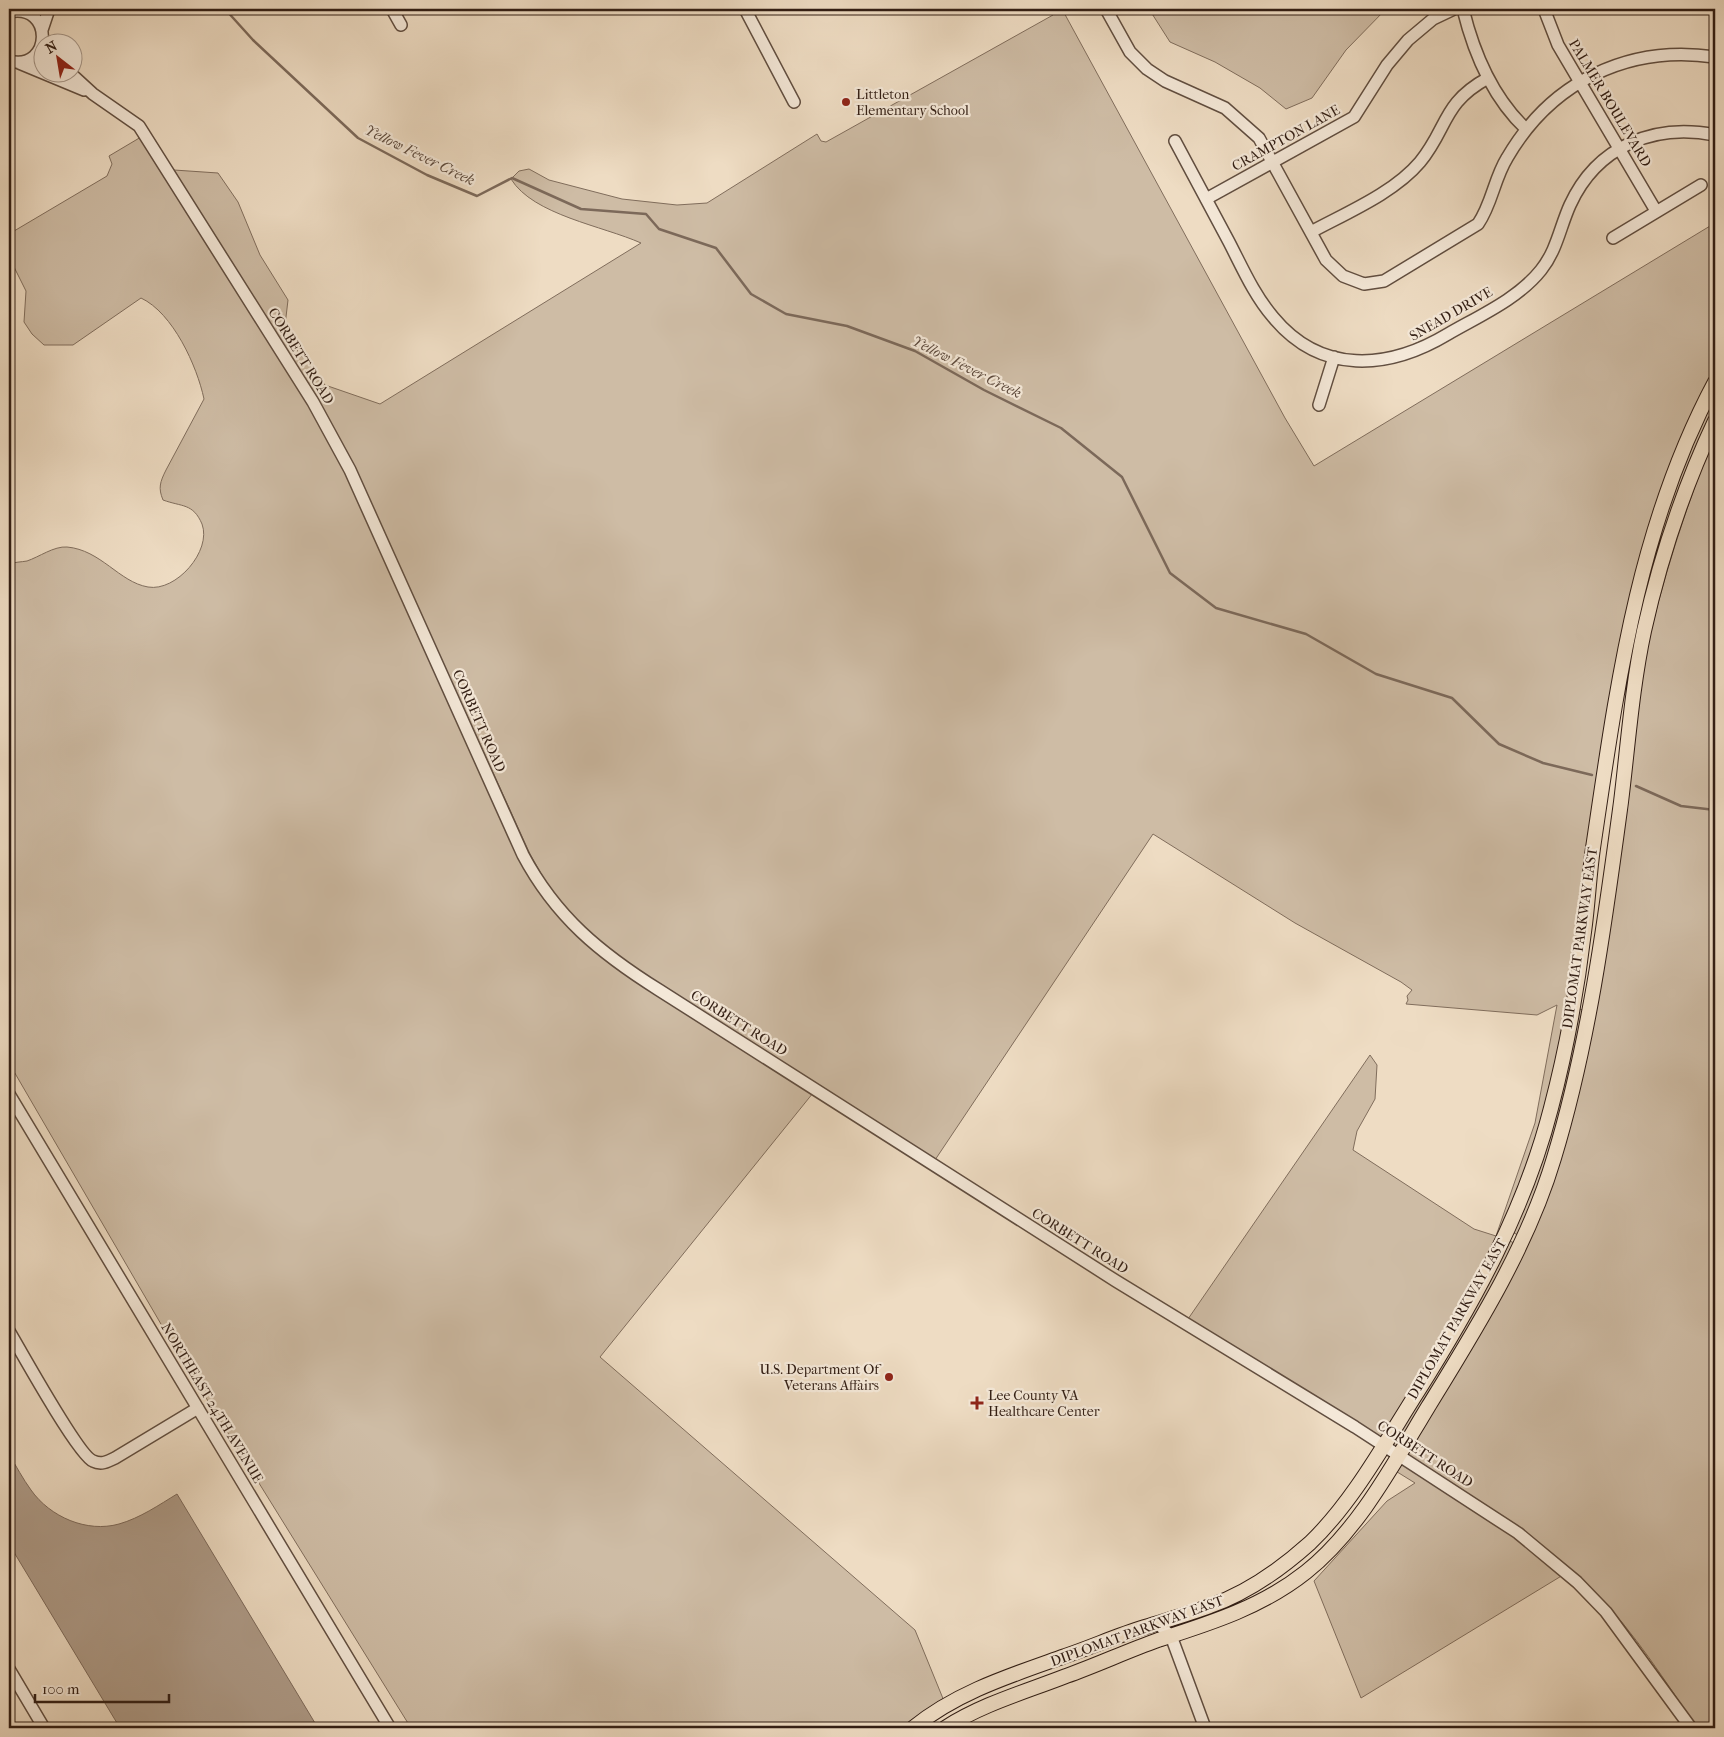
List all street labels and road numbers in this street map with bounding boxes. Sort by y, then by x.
street label: PALMER BOULEVARD [1565,36,1655,170]
street label: CRAMPTON LANE [1229,101,1343,175]
street label: SNEAD DRIVE [1406,283,1496,345]
street label: CORBETT ROAD [264,305,338,408]
street label: CORBETT ROAD [449,667,509,775]
street label: DIPLOMAT PARKWAY EAST [1559,846,1601,1030]
street label: CORBETT ROAD [688,986,791,1060]
street label: CORBETT ROAD [1029,1204,1132,1278]
street label: DIPLOMAT PARKWAY EAST [1404,1235,1510,1403]
street label: NORTHEAST 24TH AVENUE [157,1320,267,1487]
street label: CORBETT ROAD [1374,1417,1476,1491]
street label: DIPLOMAT PARKWAY EAST [1048,1592,1226,1670]

